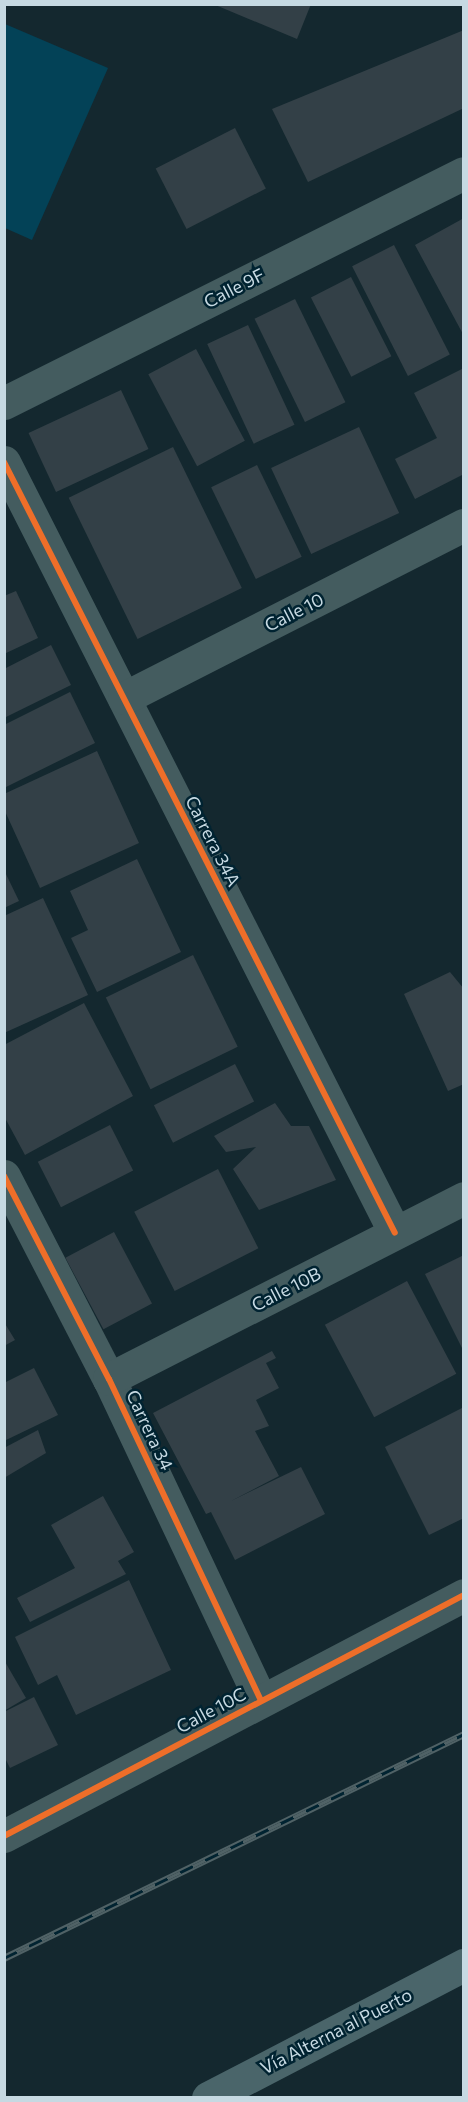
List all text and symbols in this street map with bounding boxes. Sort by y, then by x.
street label: Calle 9F [200,264,268,312]
street label: Calle 10 [261,588,327,636]
street label: Carrera 34A [181,792,245,890]
street label: Calle 10B [248,1262,324,1316]
street label: Carrera 34 [122,1386,178,1474]
street label: Calle 10C [173,1683,249,1737]
street label: Vía Alterna al Puerto [257,1983,415,2079]

